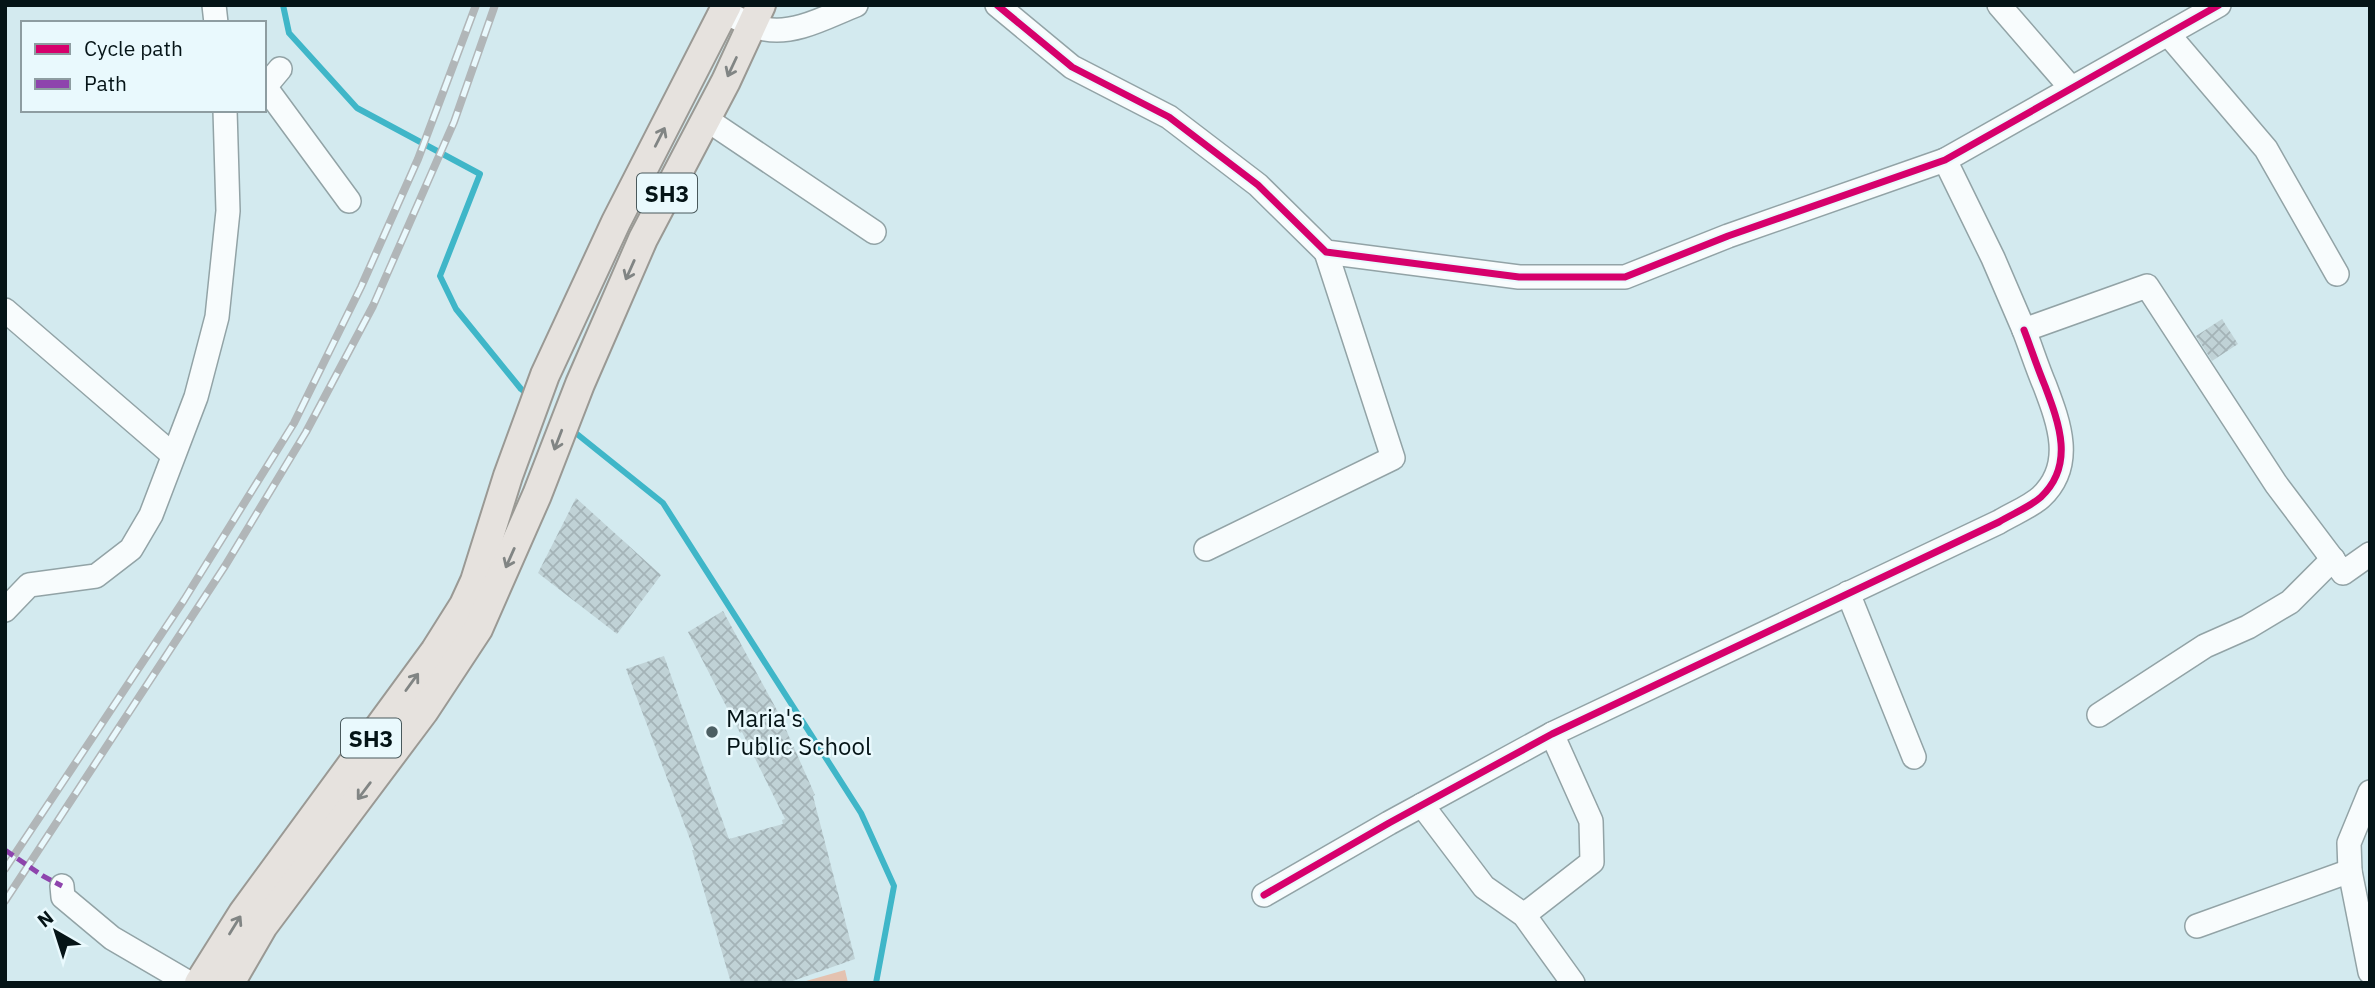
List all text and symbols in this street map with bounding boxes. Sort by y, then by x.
legend [21,21,266,112]
text: Cycle path [84,34,183,62]
one-way arrow [725,56,739,77]
text: Path [84,69,127,97]
one-way arrow [653,127,667,147]
road number: SH3 [637,174,697,212]
one-way arrow [623,259,636,280]
one-way arrow [551,428,564,450]
one-way arrow [503,546,516,568]
one-way arrow [405,673,419,692]
place label: Maria's Public School [726,702,871,762]
road number: SH3 [341,718,401,758]
marker: Maria's Public School [704,724,720,740]
one-way arrow [357,781,371,800]
north arrow [21,897,91,967]
text: N [32,905,58,932]
one-way arrow [227,916,242,935]

